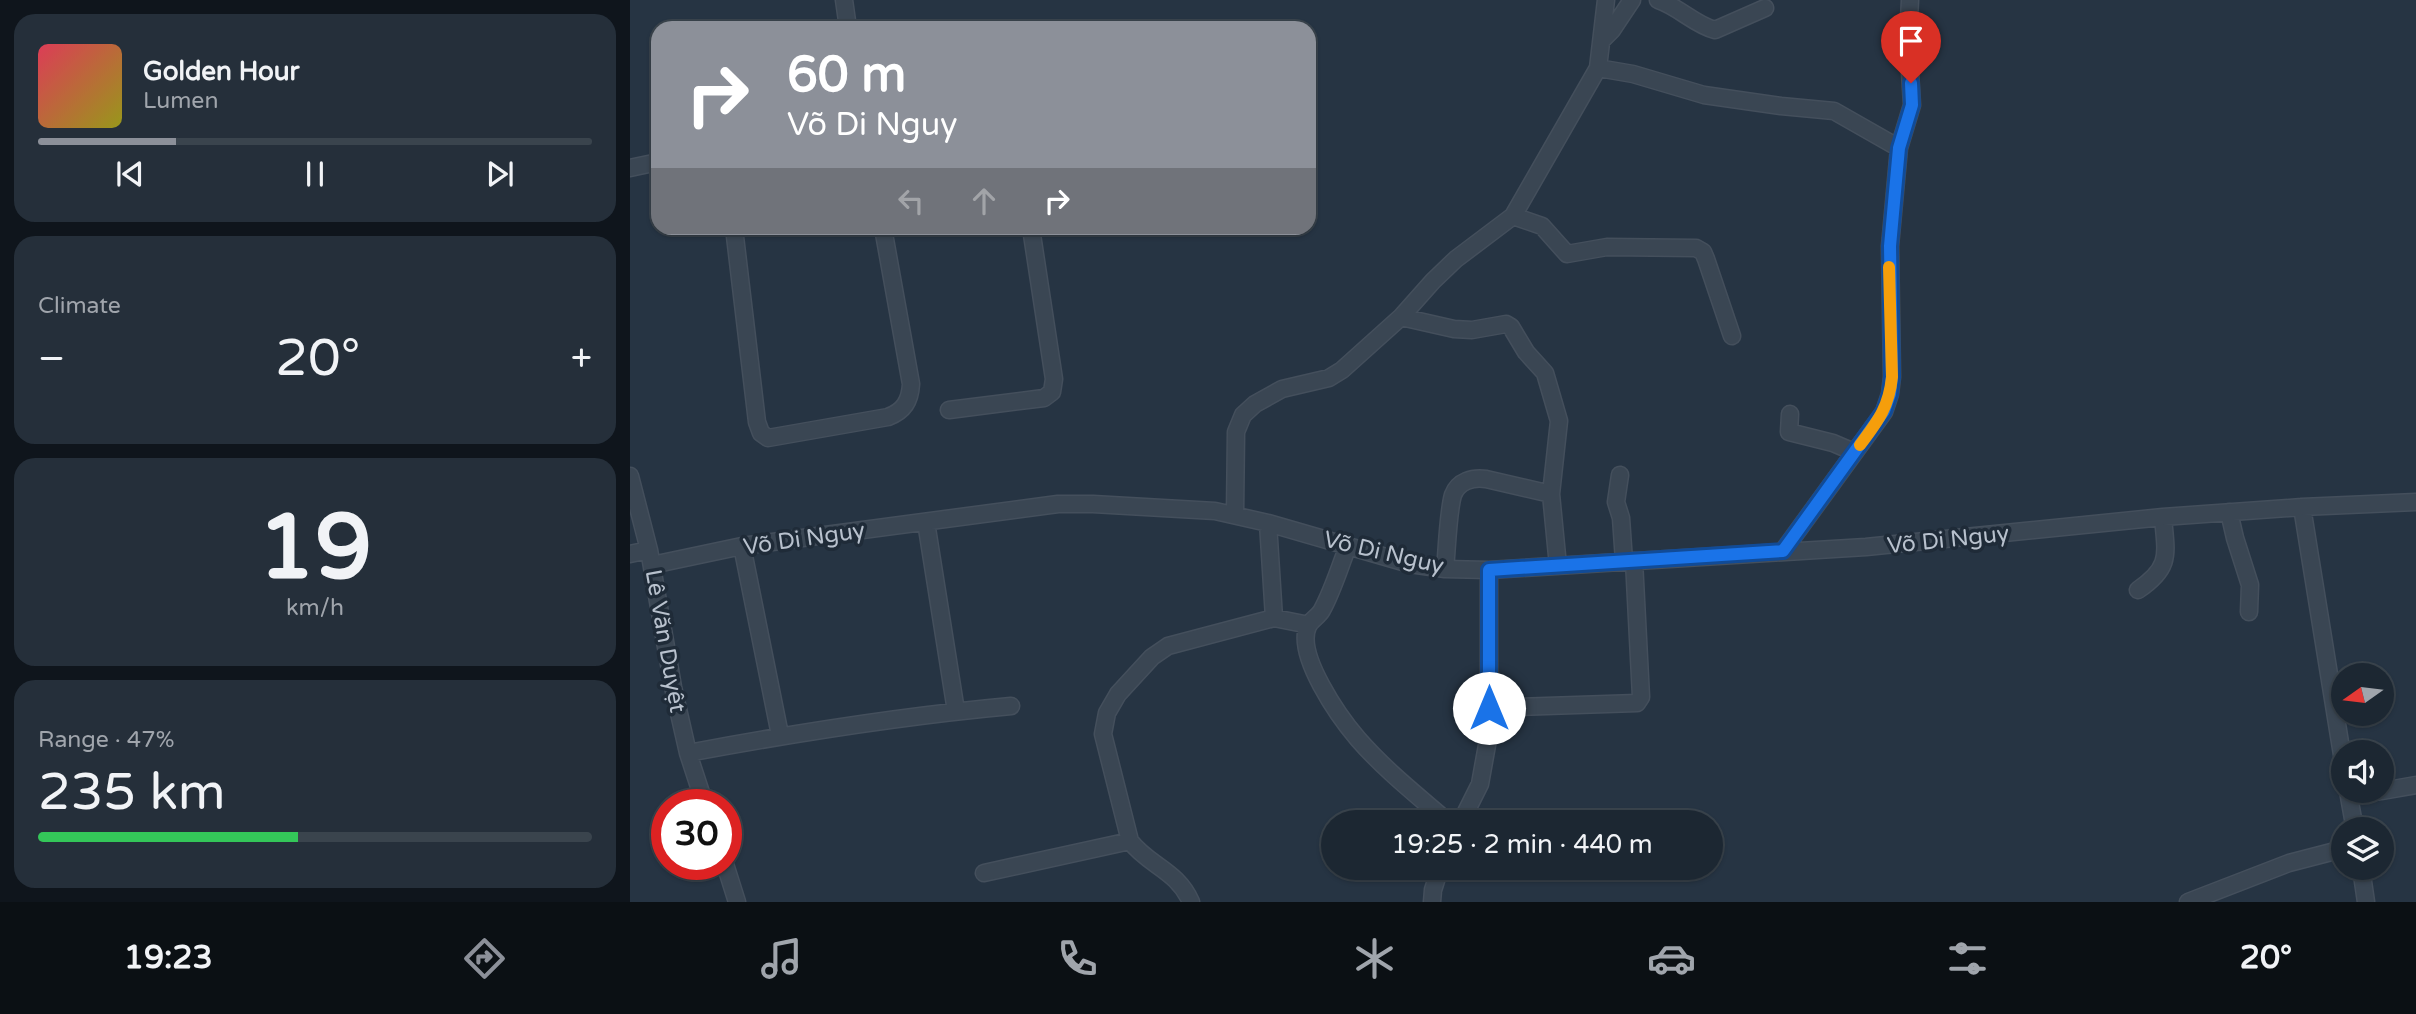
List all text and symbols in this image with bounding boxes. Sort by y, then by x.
pin [1881,11,1941,83]
icon: arrive [1892,22,1930,60]
text: 60 m [787,46,906,105]
icon: right [672,49,763,140]
text: Golden Hour [143,56,300,87]
text: Lumen [143,87,218,115]
text: Võ Di Nguy [787,106,957,144]
icon: previous [111,155,149,193]
icon: pause [296,155,334,193]
icon: next [481,155,519,193]
icon: left [892,182,930,220]
icon: ahead [965,182,1003,220]
icon: right [1038,182,1076,220]
text: Climate [38,292,121,320]
text: 20° [275,327,360,390]
text: − [38,336,65,382]
text: + [571,336,592,382]
text: 19 [258,493,372,603]
street label: Võ Di Nguy [742,517,867,561]
street label: Võ Di Nguy [1886,520,2010,560]
street label: Võ Di Nguy [1321,526,1447,580]
street label: Lê Văn Duyệt [639,567,691,715]
text: km/h [286,594,344,622]
north arrow [2331,663,2394,726]
map controls [2331,663,2394,880]
position arrow [1452,671,1526,745]
text: Range · 47% [38,726,174,754]
button: sound [2331,740,2394,803]
text: 235 km [38,761,226,824]
speed limit sign: 30 [651,789,742,880]
button: layers [2331,817,2394,880]
text: 19:25 · 2 min · 440 m [1391,829,1653,860]
icon: directions [460,934,509,983]
icon: music [757,934,806,983]
icon: phone [1053,934,1102,983]
icon: climate [1350,934,1399,983]
icon: car [1647,934,1696,983]
icon: filters [1943,934,1992,983]
text: 19:23 [124,939,213,977]
text: 20° [2240,939,2292,977]

